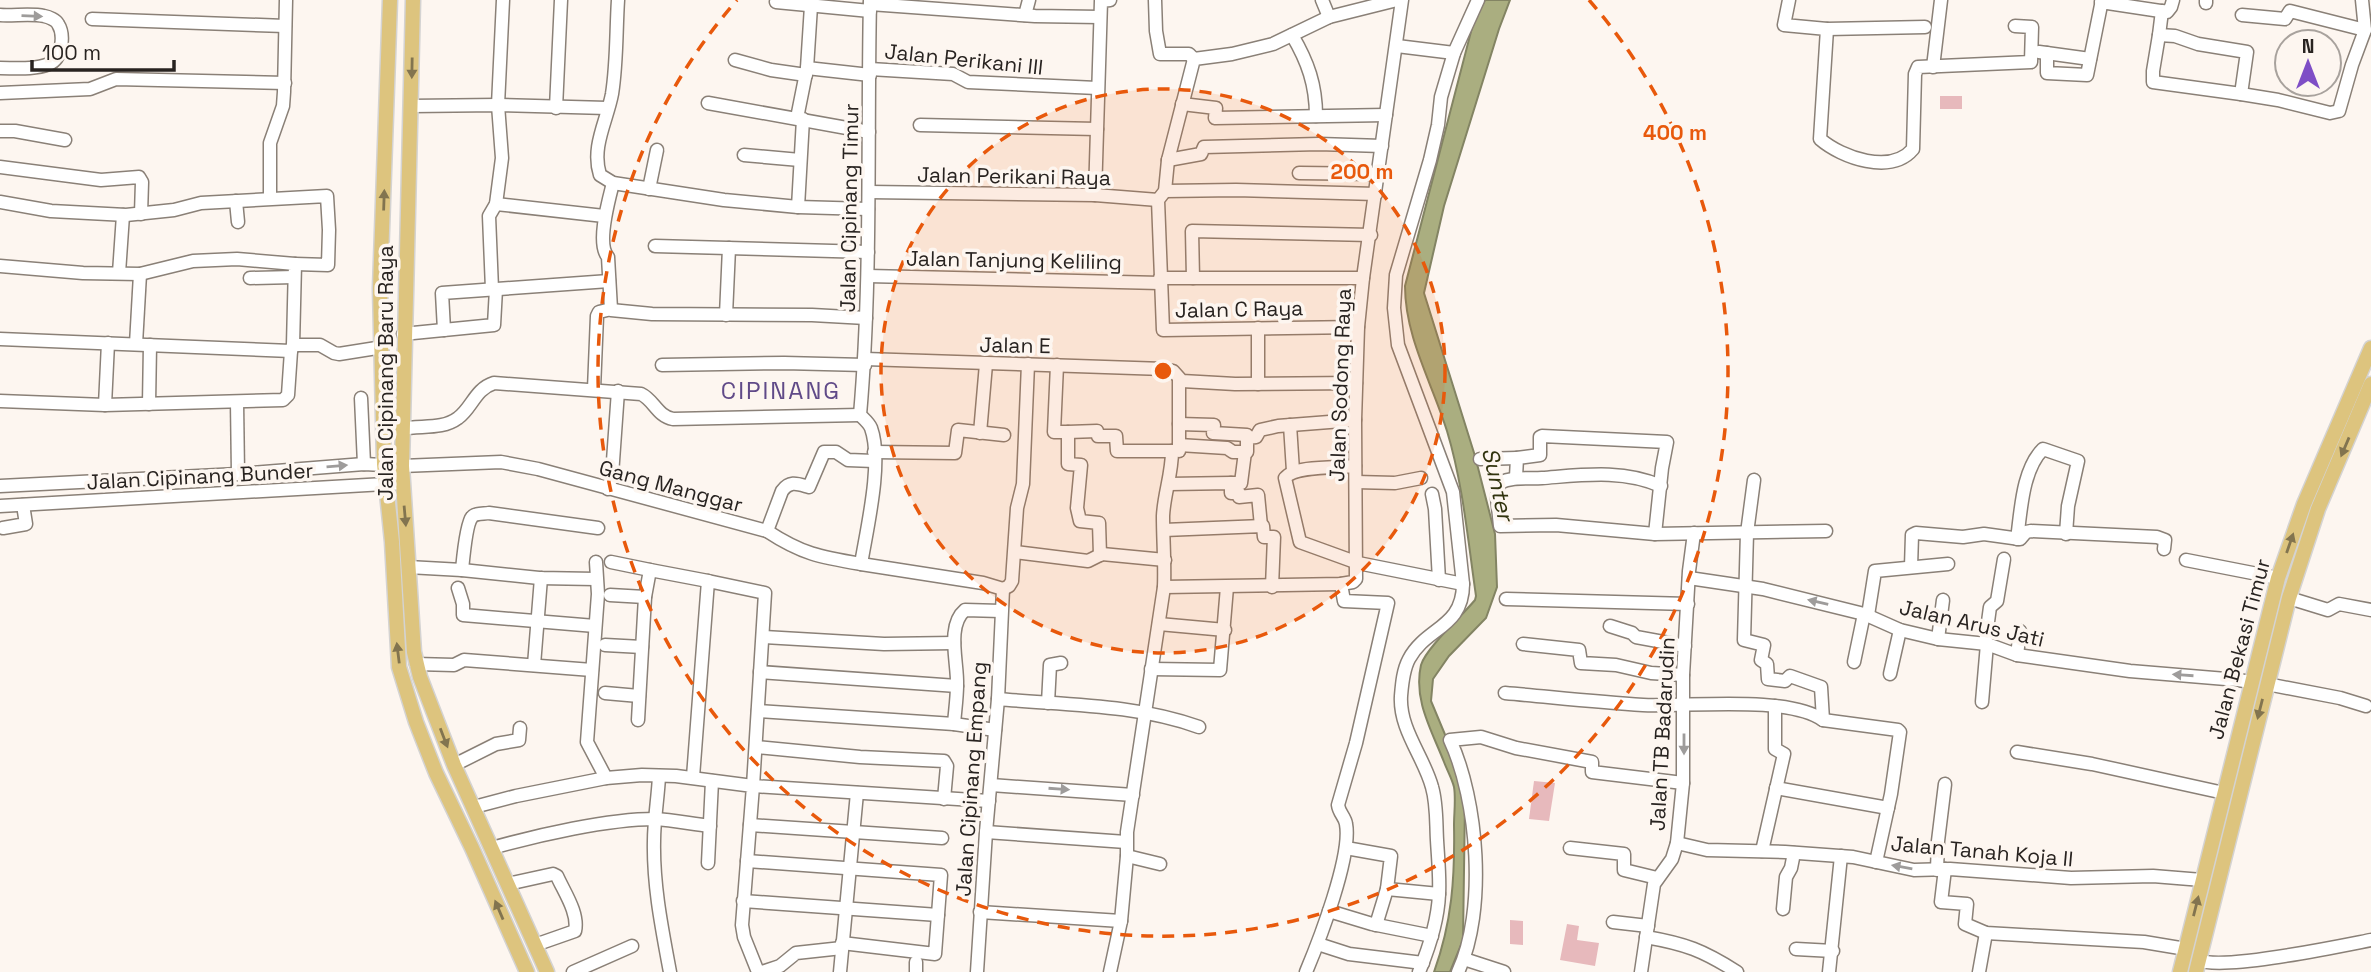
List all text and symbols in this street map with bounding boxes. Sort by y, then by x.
one-way arrow [21,10,43,21]
scale bar [32,28,173,72]
north arrow [2273,28,2343,98]
text: N [2302,34,2314,59]
street label: Jalan Perikani III [883,37,1045,81]
text: 100 m [42,39,101,66]
one-way arrow [406,57,417,79]
street label: Jalan Cipinang Timur [834,103,864,313]
text: 400 m [1643,119,1707,146]
text: 200 m [1331,158,1393,185]
street label: Jalan Perikani Raya [917,161,1111,191]
one-way arrow [378,189,389,211]
street label: Jalan Cipinang Baru Raya [372,245,399,501]
street label: Jalan Tanjung Keliling [906,245,1122,275]
street label: Jalan Sodong Raya [1323,288,1357,482]
street label: Jalan C Raya [1175,294,1303,324]
street label: Jalan E [979,331,1051,359]
centre of rings [1151,359,1175,383]
district label: CIPINANG [721,375,841,406]
one-way arrow [2339,436,2350,457]
water label: Sunter [1475,444,1522,526]
street label: Gang Manggar [596,454,746,518]
street label: Jalan Cipinang Bunder [86,457,314,495]
one-way arrow [326,460,348,471]
one-way arrow [400,505,411,527]
one-way arrow [2285,533,2296,554]
street label: Jalan Bekasi Timur [2202,556,2276,742]
street label: Jalan Arus Jati [1897,593,2047,653]
one-way arrow [1807,596,1829,607]
street label: Jalan TB Badarudin [1643,636,1681,832]
one-way arrow [392,642,403,664]
street label: Jalan Cipinang Empang [949,661,993,897]
one-way arrow [2172,669,2194,680]
one-way arrow [2254,698,2265,720]
one-way arrow [438,728,449,749]
one-way arrow [1678,733,1690,755]
one-way arrow [1048,784,1070,795]
street label: Jalan Tanah Koja II [1890,830,2074,872]
one-way arrow [1891,862,1913,873]
one-way arrow [2191,895,2202,917]
one-way arrow [493,899,504,920]

